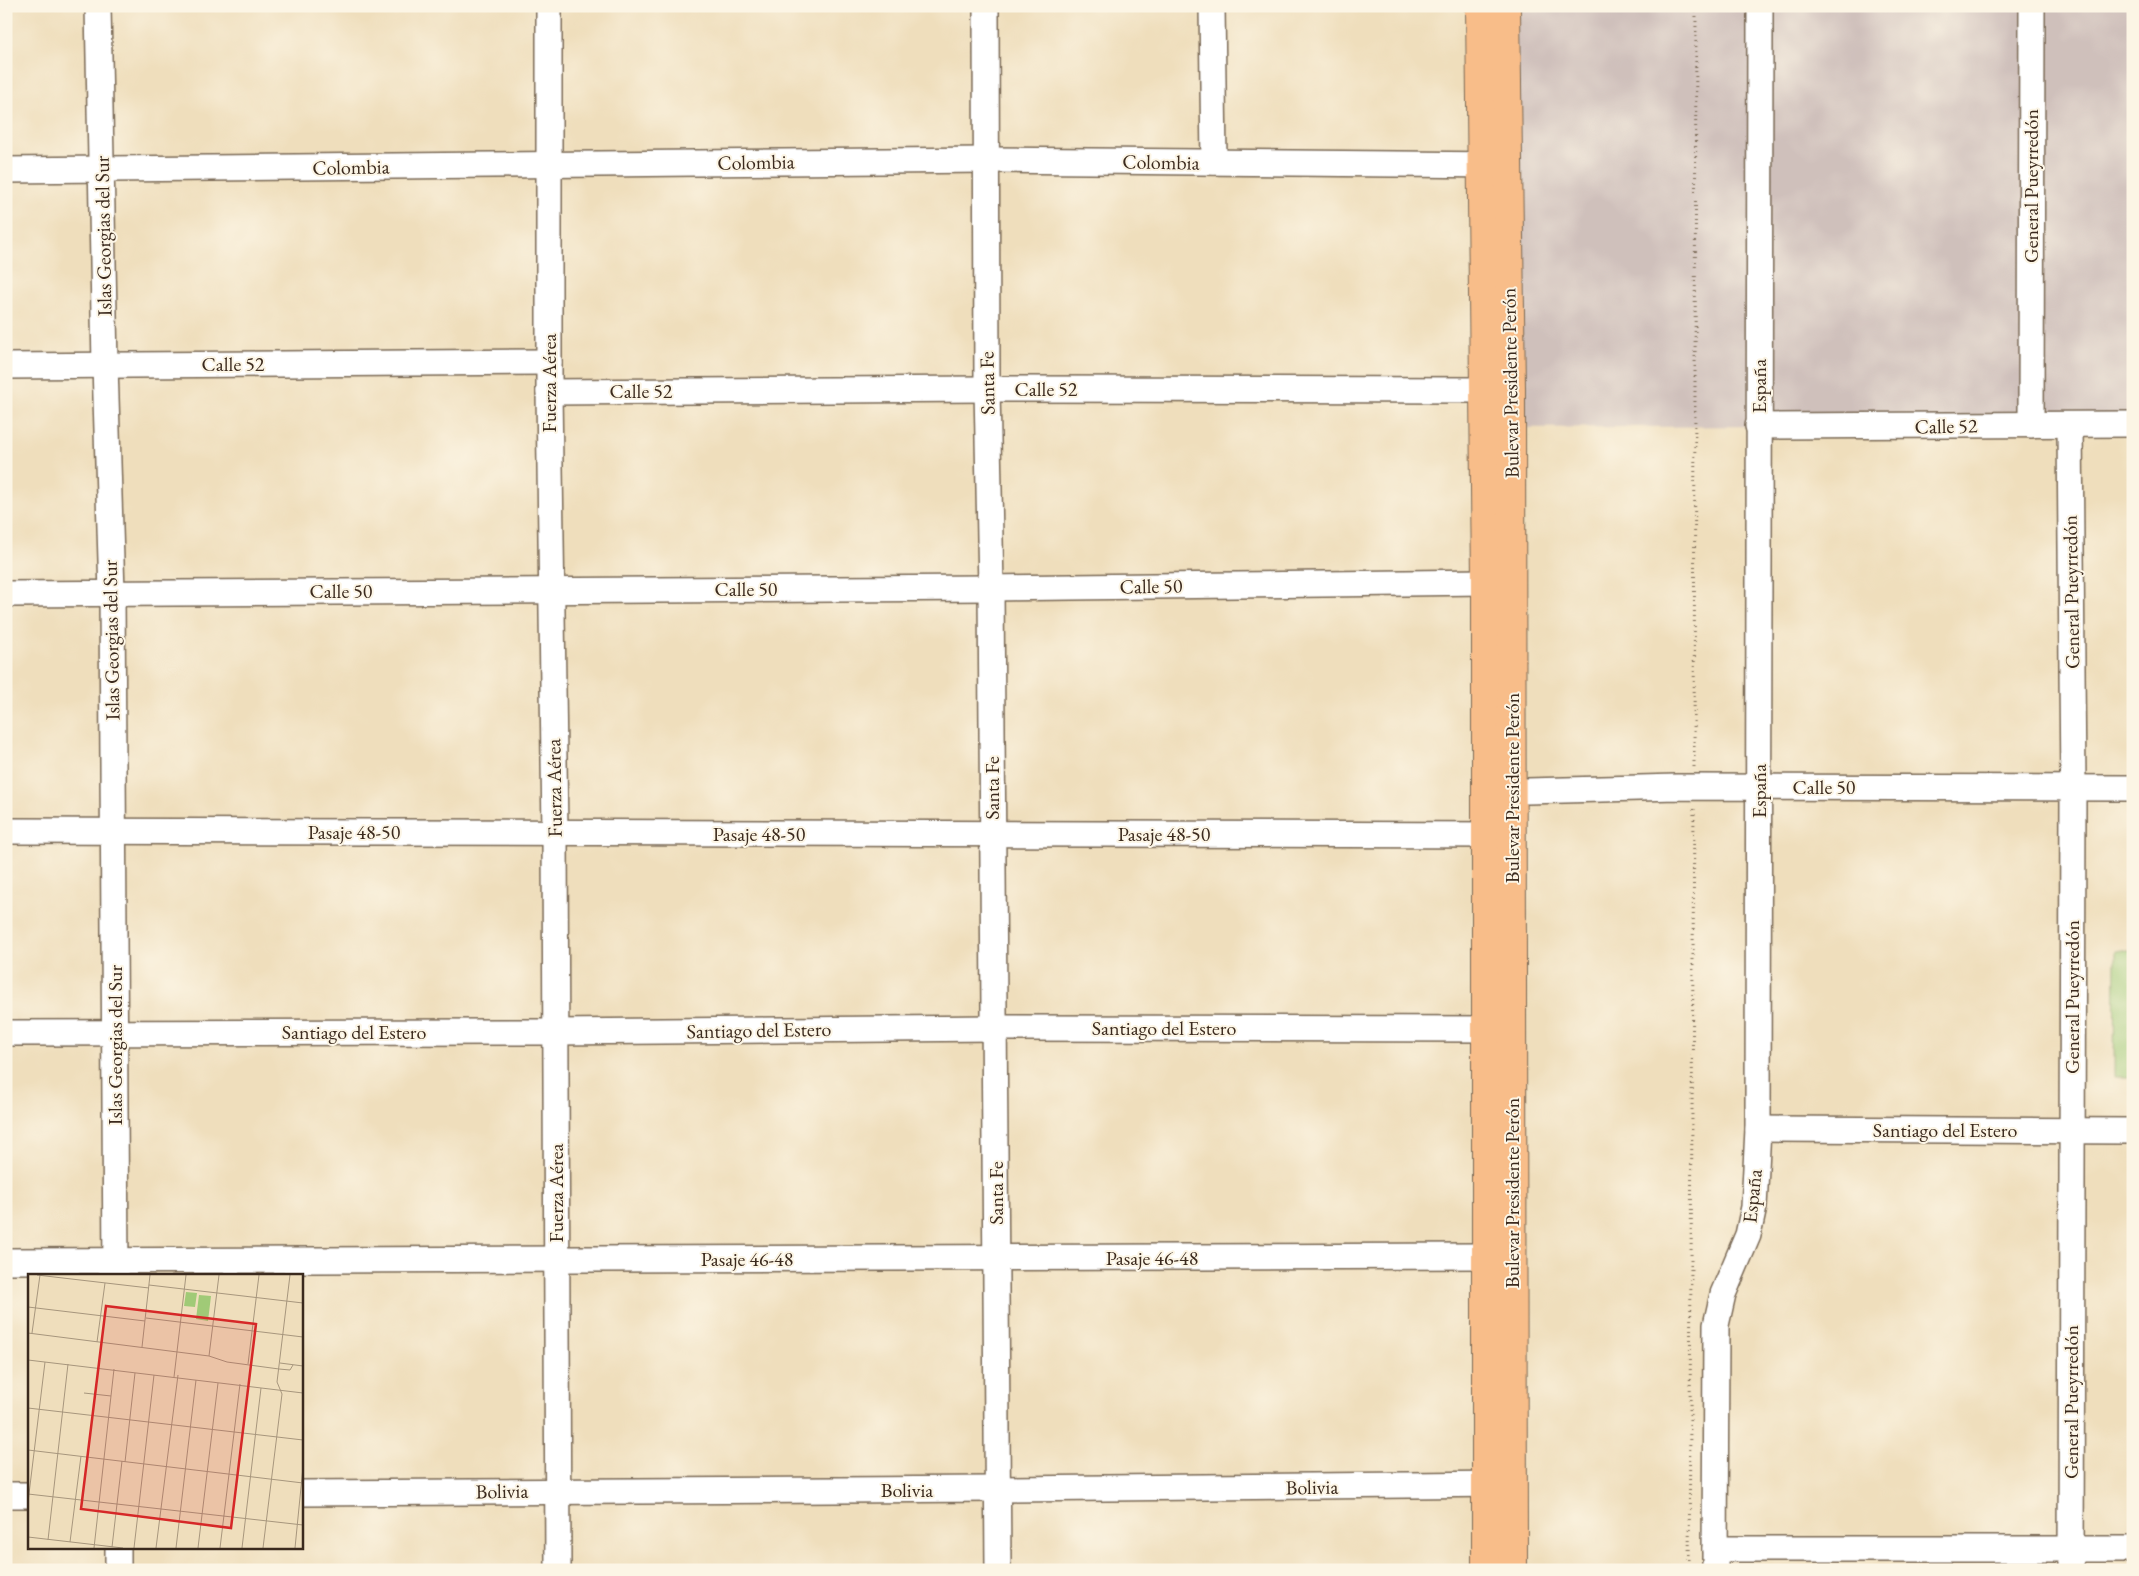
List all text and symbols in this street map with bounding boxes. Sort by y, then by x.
street label: General Pueyrredón [2018,109,2044,263]
street label: Colombia [717,148,795,176]
street label: Colombia [1122,148,1200,176]
street label: Colombia [312,153,390,181]
street label: Islas Georgias del Sur [89,155,117,316]
street label: Bulevar Presidente Perón [1495,287,1525,478]
street label: Fuerza Aérea [536,334,562,432]
street label: Calle 52 [202,351,265,377]
street label: Santa Fe [973,351,1001,415]
street label: España [1746,359,1772,413]
street label: Calle 52 [1015,376,1078,402]
street label: Calle 52 [610,378,673,404]
street label: Calle 52 [1914,412,1978,440]
street label: General Pueyrredón [2057,514,2085,669]
street label: Islas Georgias del Sur [97,559,125,720]
street label: Calle 50 [1119,572,1183,600]
street label: Calle 50 [715,576,778,602]
street label: Calle 50 [310,578,373,604]
street label: Bulevar Presidente Perón [1499,692,1525,883]
street label: Fuerza Aérea [540,738,568,838]
street label: Santa Fe [979,756,1005,820]
street label: España [1746,764,1772,818]
street label: Calle 50 [1793,774,1856,800]
street label: Pasaje 48-50 [308,819,401,845]
street label: Pasaje 48-50 [713,821,806,847]
street label: Pasaje 48-50 [1118,821,1211,847]
street label: General Pueyrredón [2059,920,2085,1074]
street label: Islas Georgias del Sur [102,964,128,1125]
street label: Santiago del Estero [1092,1015,1236,1041]
street label: Santiago del Estero [686,1016,832,1044]
street label: Santiago del Estero [282,1019,426,1045]
street label: Bulevar Presidente Perón [1499,1097,1525,1288]
street label: Santiago del Estero [1873,1117,2017,1143]
street label: Fuerza Aérea [543,1144,569,1242]
street label: Santa Fe [983,1161,1009,1225]
street label: España [1736,1168,1768,1224]
street label: Pasaje 46-48 [1106,1245,1198,1271]
street label: Pasaje 46-48 [701,1246,793,1272]
inset map [28,1274,302,1548]
street label: General Pueyrredón [2058,1325,2084,1479]
street label: Bolivia [1285,1474,1339,1500]
street label: Bolivia [881,1477,933,1503]
street label: Bolivia [475,1478,529,1504]

